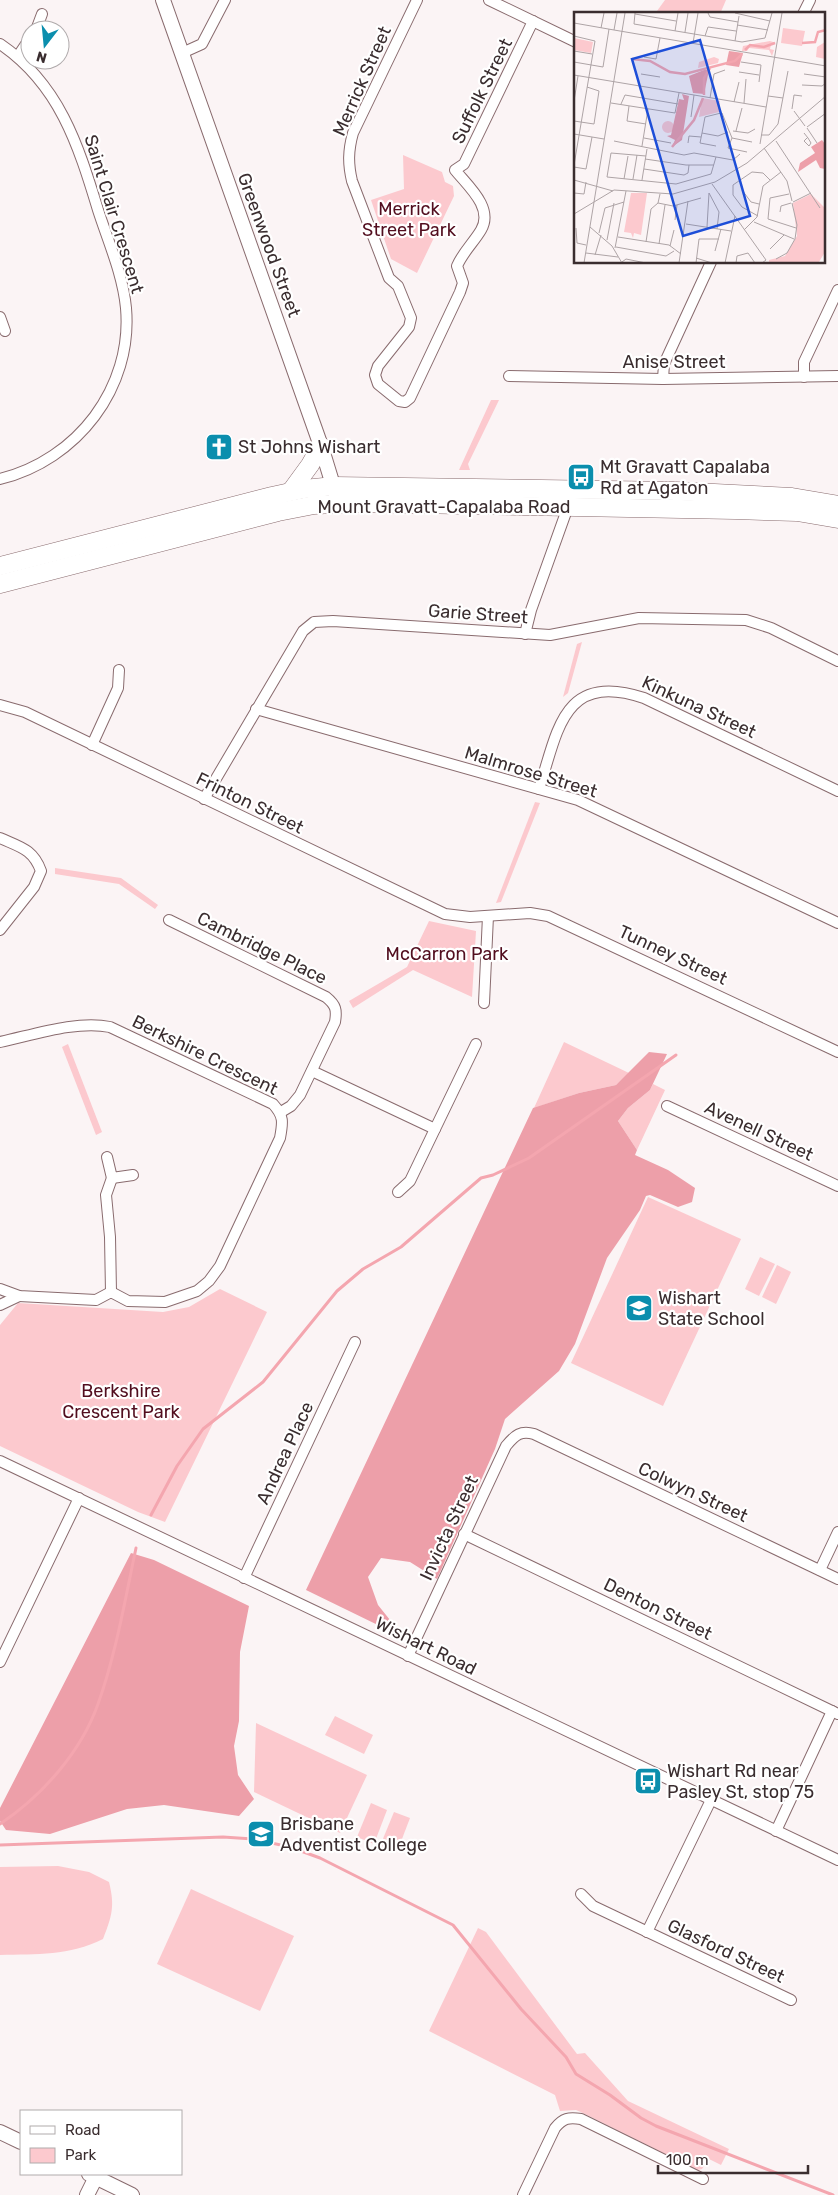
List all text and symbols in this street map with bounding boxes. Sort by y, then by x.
inset map [574,12,826,264]
north arrow [20,20,70,70]
street label: Merrick Street [328,23,396,139]
street label: Suffolk Street [447,35,517,147]
text: N [34,47,49,67]
street label: Saint Clair Crescent [79,132,149,296]
street label: Greenwood Street [233,170,305,320]
park label: Merrick Street Park [362,198,457,241]
street label: Anise Street [622,351,726,373]
church icon: St Johns Wishart [204,432,234,462]
place label: St Johns Wishart [238,436,380,458]
place label: Mt Gravatt Capalaba Rd at Agaton [600,456,770,499]
bus stop icon: Mt Gravatt Capalaba Rd at Agaton [566,462,596,492]
street label: Mount Gravatt-Capalaba Road [317,496,571,518]
street label: Garie Street [427,600,529,628]
street label: Kinkuna Street [638,671,760,743]
street label: Malmrose Street [462,741,600,803]
street label: Frinton Street [193,767,307,839]
street label: Cambridge Place [194,907,330,989]
street label: Tunney Street [615,920,731,990]
park label: McCarron Park [386,943,509,965]
street label: Berkshire Crescent [129,1010,281,1100]
street label: Avenell Street [701,1096,817,1166]
place label: Wishart State School [658,1287,765,1330]
school or university icon: Wishart State School [624,1293,654,1323]
park label: Berkshire Crescent Park [62,1380,181,1423]
street label: Andrea Place [252,1398,318,1508]
street label: Colwyn Street [635,1457,751,1527]
street label: Invicta Street [415,1472,483,1584]
street label: Denton Street [600,1573,716,1645]
street label: Wishart Road [372,1612,480,1680]
place label: Wishart Rd near Pasley St, stop 75 [667,1760,814,1803]
bus stop icon: Wishart Rd near Pasley St, stop 75 [633,1766,663,1796]
place label: Brisbane Adventist College [280,1813,427,1856]
school or university icon: Brisbane Adventist College [246,1819,276,1849]
street label: Glasford Street [664,1914,788,1988]
legend [20,2110,182,2175]
text: Road [65,2121,101,2139]
scale bar [658,2142,808,2174]
text: Park [65,2146,96,2164]
text: 100 m [666,2151,708,2169]

